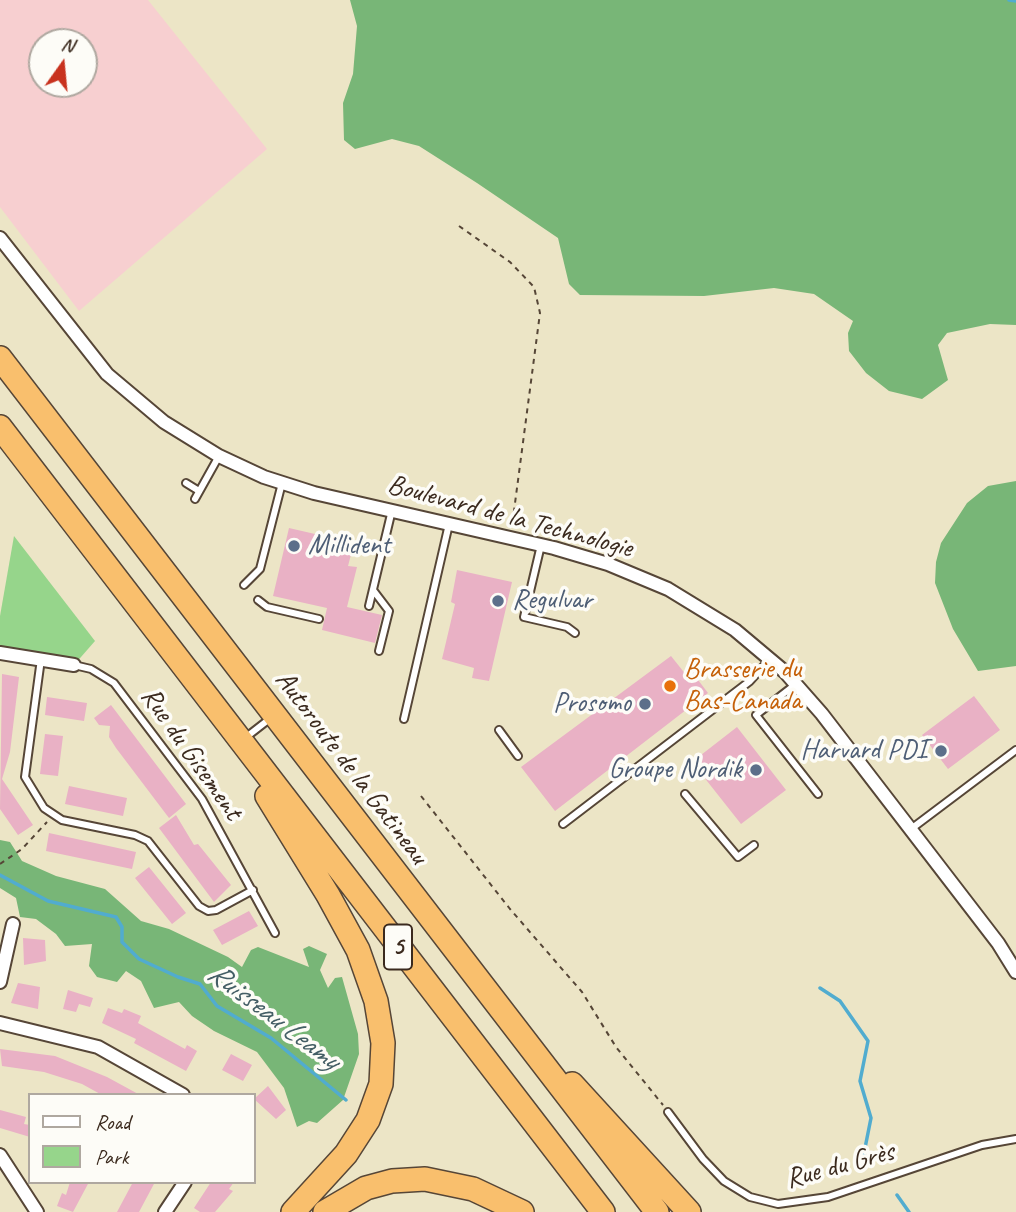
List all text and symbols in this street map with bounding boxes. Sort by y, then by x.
north arrow [28,28,98,98]
text: N [59,32,77,58]
street label: Boulevard de la Technologie [384,468,636,566]
place label: Millident [308,529,390,563]
marker: Millident [286,538,302,554]
place label: Regulvar [512,584,592,618]
marker: Regulvar [490,593,506,609]
place label: Brasserie du Bas-Canada [684,653,801,719]
street label: Autoroute de la Gatineau [267,664,435,872]
marker: Brasserie du Bas-Canada [662,678,678,694]
street label: Rue du Gisement [133,681,249,827]
place label: Prosomo [553,687,631,721]
marker: Prosomo [637,696,653,712]
place label: Harvard PDI [800,734,927,768]
marker: Harvard PDI [933,743,949,759]
place label: Groupe Nordik [608,753,742,787]
marker: Groupe Nordik [748,762,764,778]
road number: 5 [384,924,412,970]
water label: Ruisseau Leamy [200,956,346,1078]
legend [28,1093,256,1184]
text: Road [95,1109,130,1135]
street label: Rue du Grès [782,1135,898,1197]
text: Park [95,1144,128,1170]

